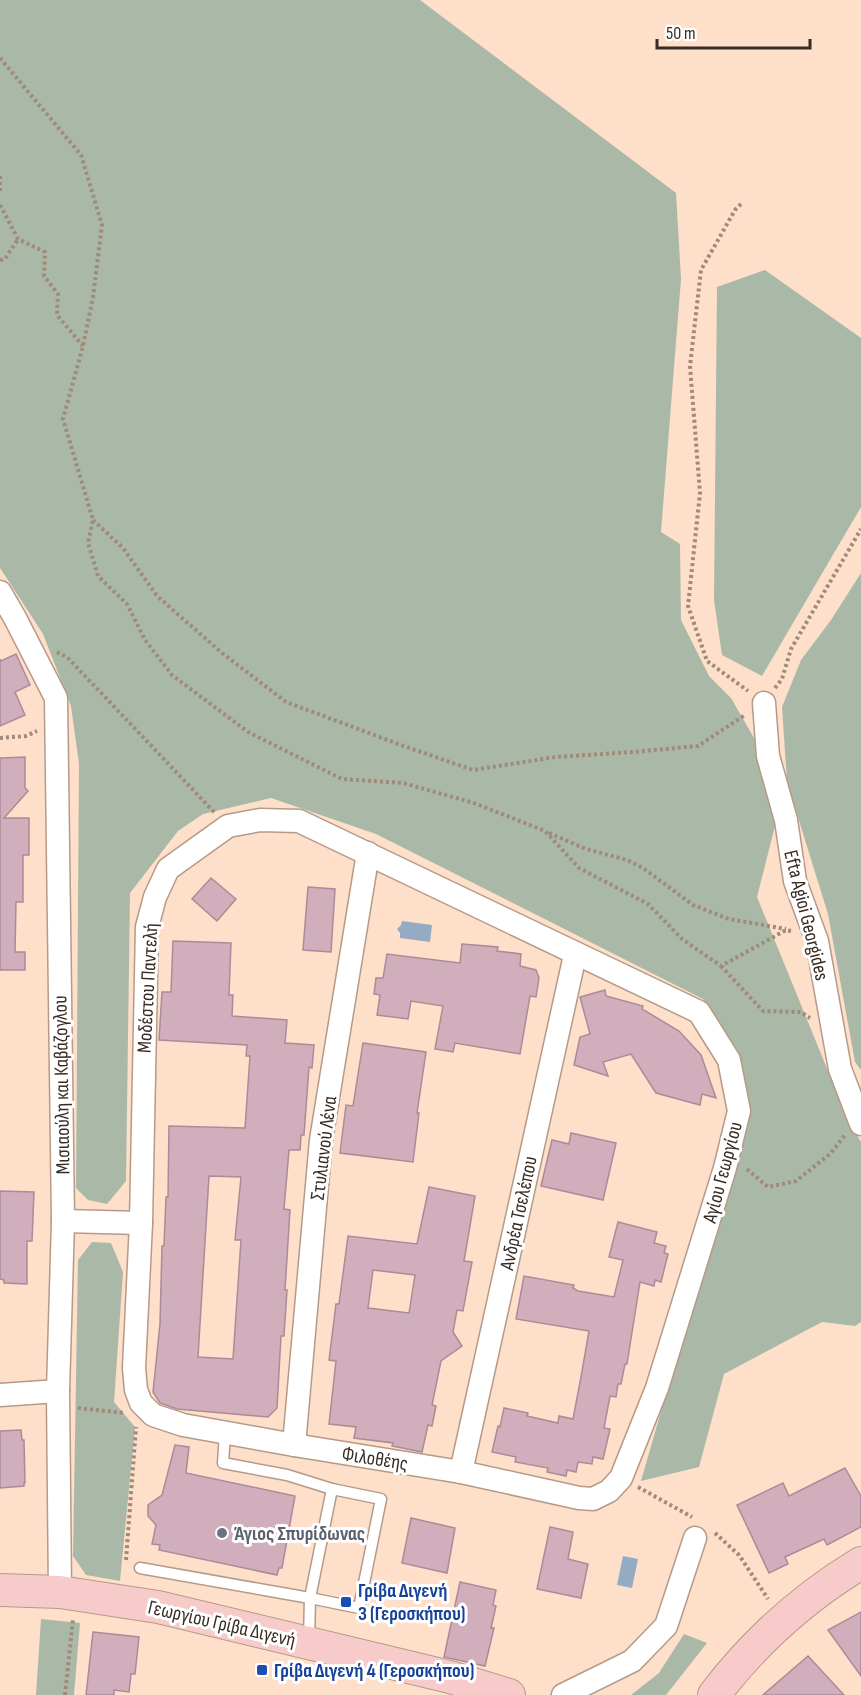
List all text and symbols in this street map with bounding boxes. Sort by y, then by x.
scale bar [657,12,810,50]
text: 50 m [666,23,696,44]
street label: Efta Agioi Georgides [778,848,834,983]
street label: Μοδέστου Παντελή [133,923,163,1054]
street label: Μισιαούλη και Καβάζογλου [48,995,76,1175]
street label: Στυλιανού Λένα [306,1094,342,1201]
street label: Αγίου Γεωργίου [698,1119,748,1226]
street label: Ανδρέα Τσελέπου [495,1154,543,1273]
street label: Φιλοθέης [340,1442,410,1476]
place label: Άγιος Σπυρίδωνας [234,1522,365,1546]
marker: Άγιος Σπυρίδωνας [215,1526,229,1540]
place label: Γρίβα Διγενή 3 (Γεροσκήπου) [358,1579,465,1626]
street label: Γεωργίου Γρίβα Διγενή [146,1595,298,1653]
marker: Γρίβα Διγενή 3 (Γεροσκήπου) [339,1595,353,1609]
place label: Γρίβα Διγενή 4 (Γεροσκήπου) [274,1659,474,1683]
marker: Γρίβα Διγενή 4 (Γεροσκήπου) [255,1663,269,1677]

